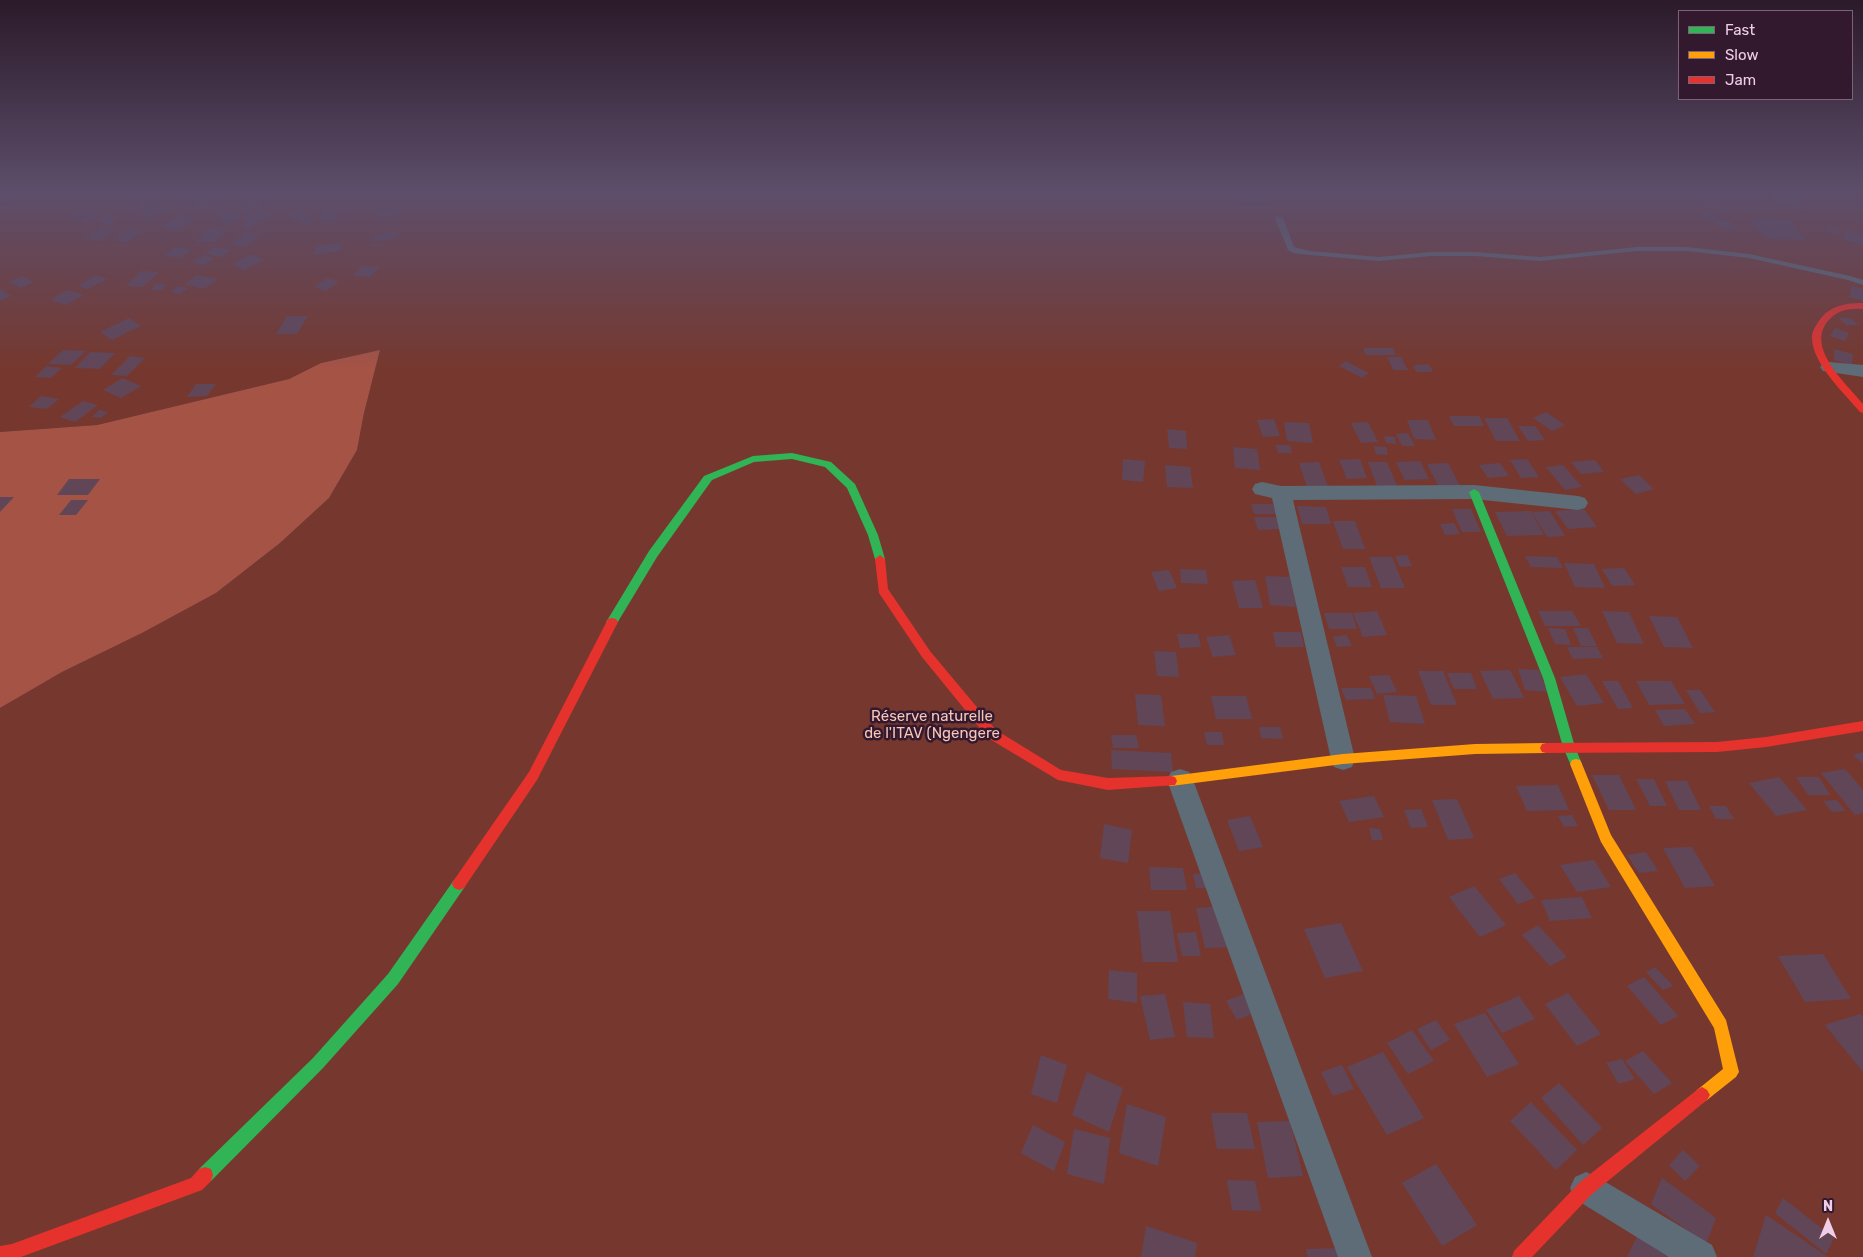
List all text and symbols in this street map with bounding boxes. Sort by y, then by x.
legend [1678,10,1853,100]
text: Fast [1725,21,1755,39]
text: Slow [1725,46,1758,64]
text: Jam [1725,71,1756,89]
park label: Réserve naturelle de l'ITAV (Ngengere [864,708,1000,743]
north arrow [1803,1197,1853,1247]
text: N [1823,1198,1833,1215]

